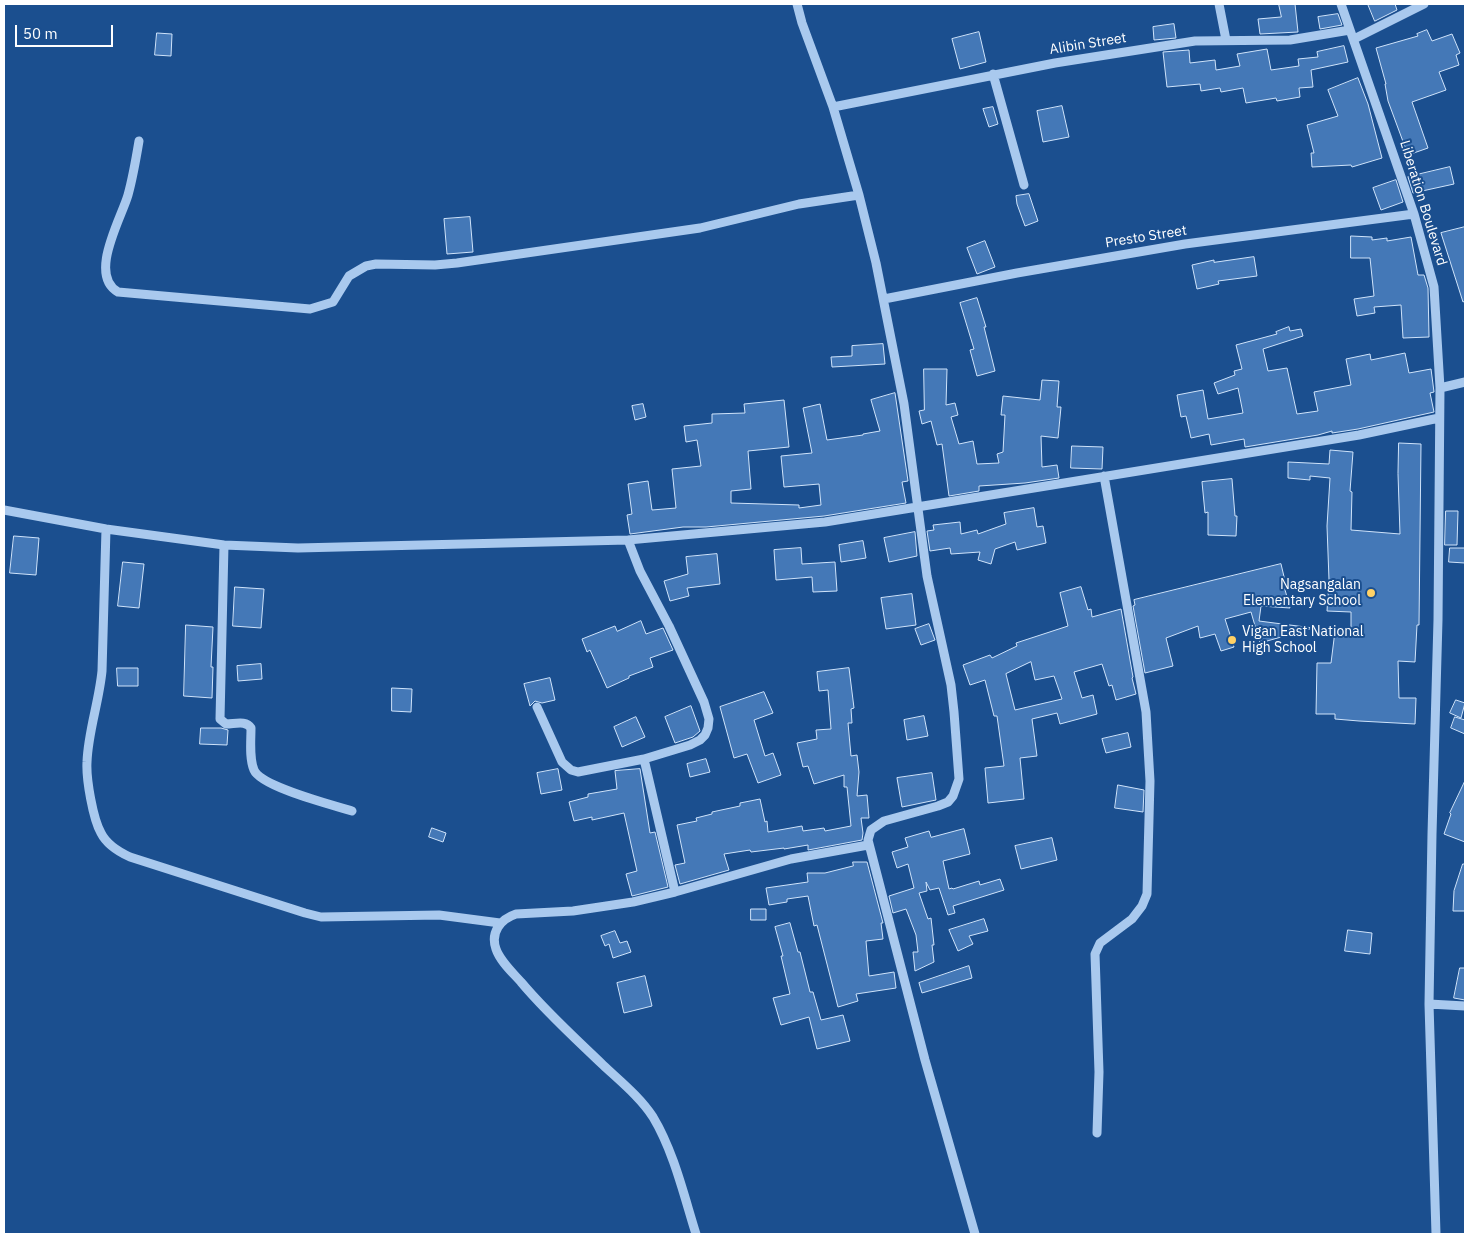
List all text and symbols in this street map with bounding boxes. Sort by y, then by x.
scale bar [18,15,115,47]
text: 50 m [23,24,58,43]
street label: Alibin Street [1048,30,1128,58]
street label: Liberation Boulevard [1396,138,1450,268]
street label: Presto Street [1104,222,1188,252]
place label: Nagsangalan Elementary School [1243,577,1361,610]
marker: Nagsangalan Elementary School [1365,587,1377,599]
place label: Vigan East National High School [1242,624,1364,656]
marker: Vigan East National High School [1226,634,1238,646]

